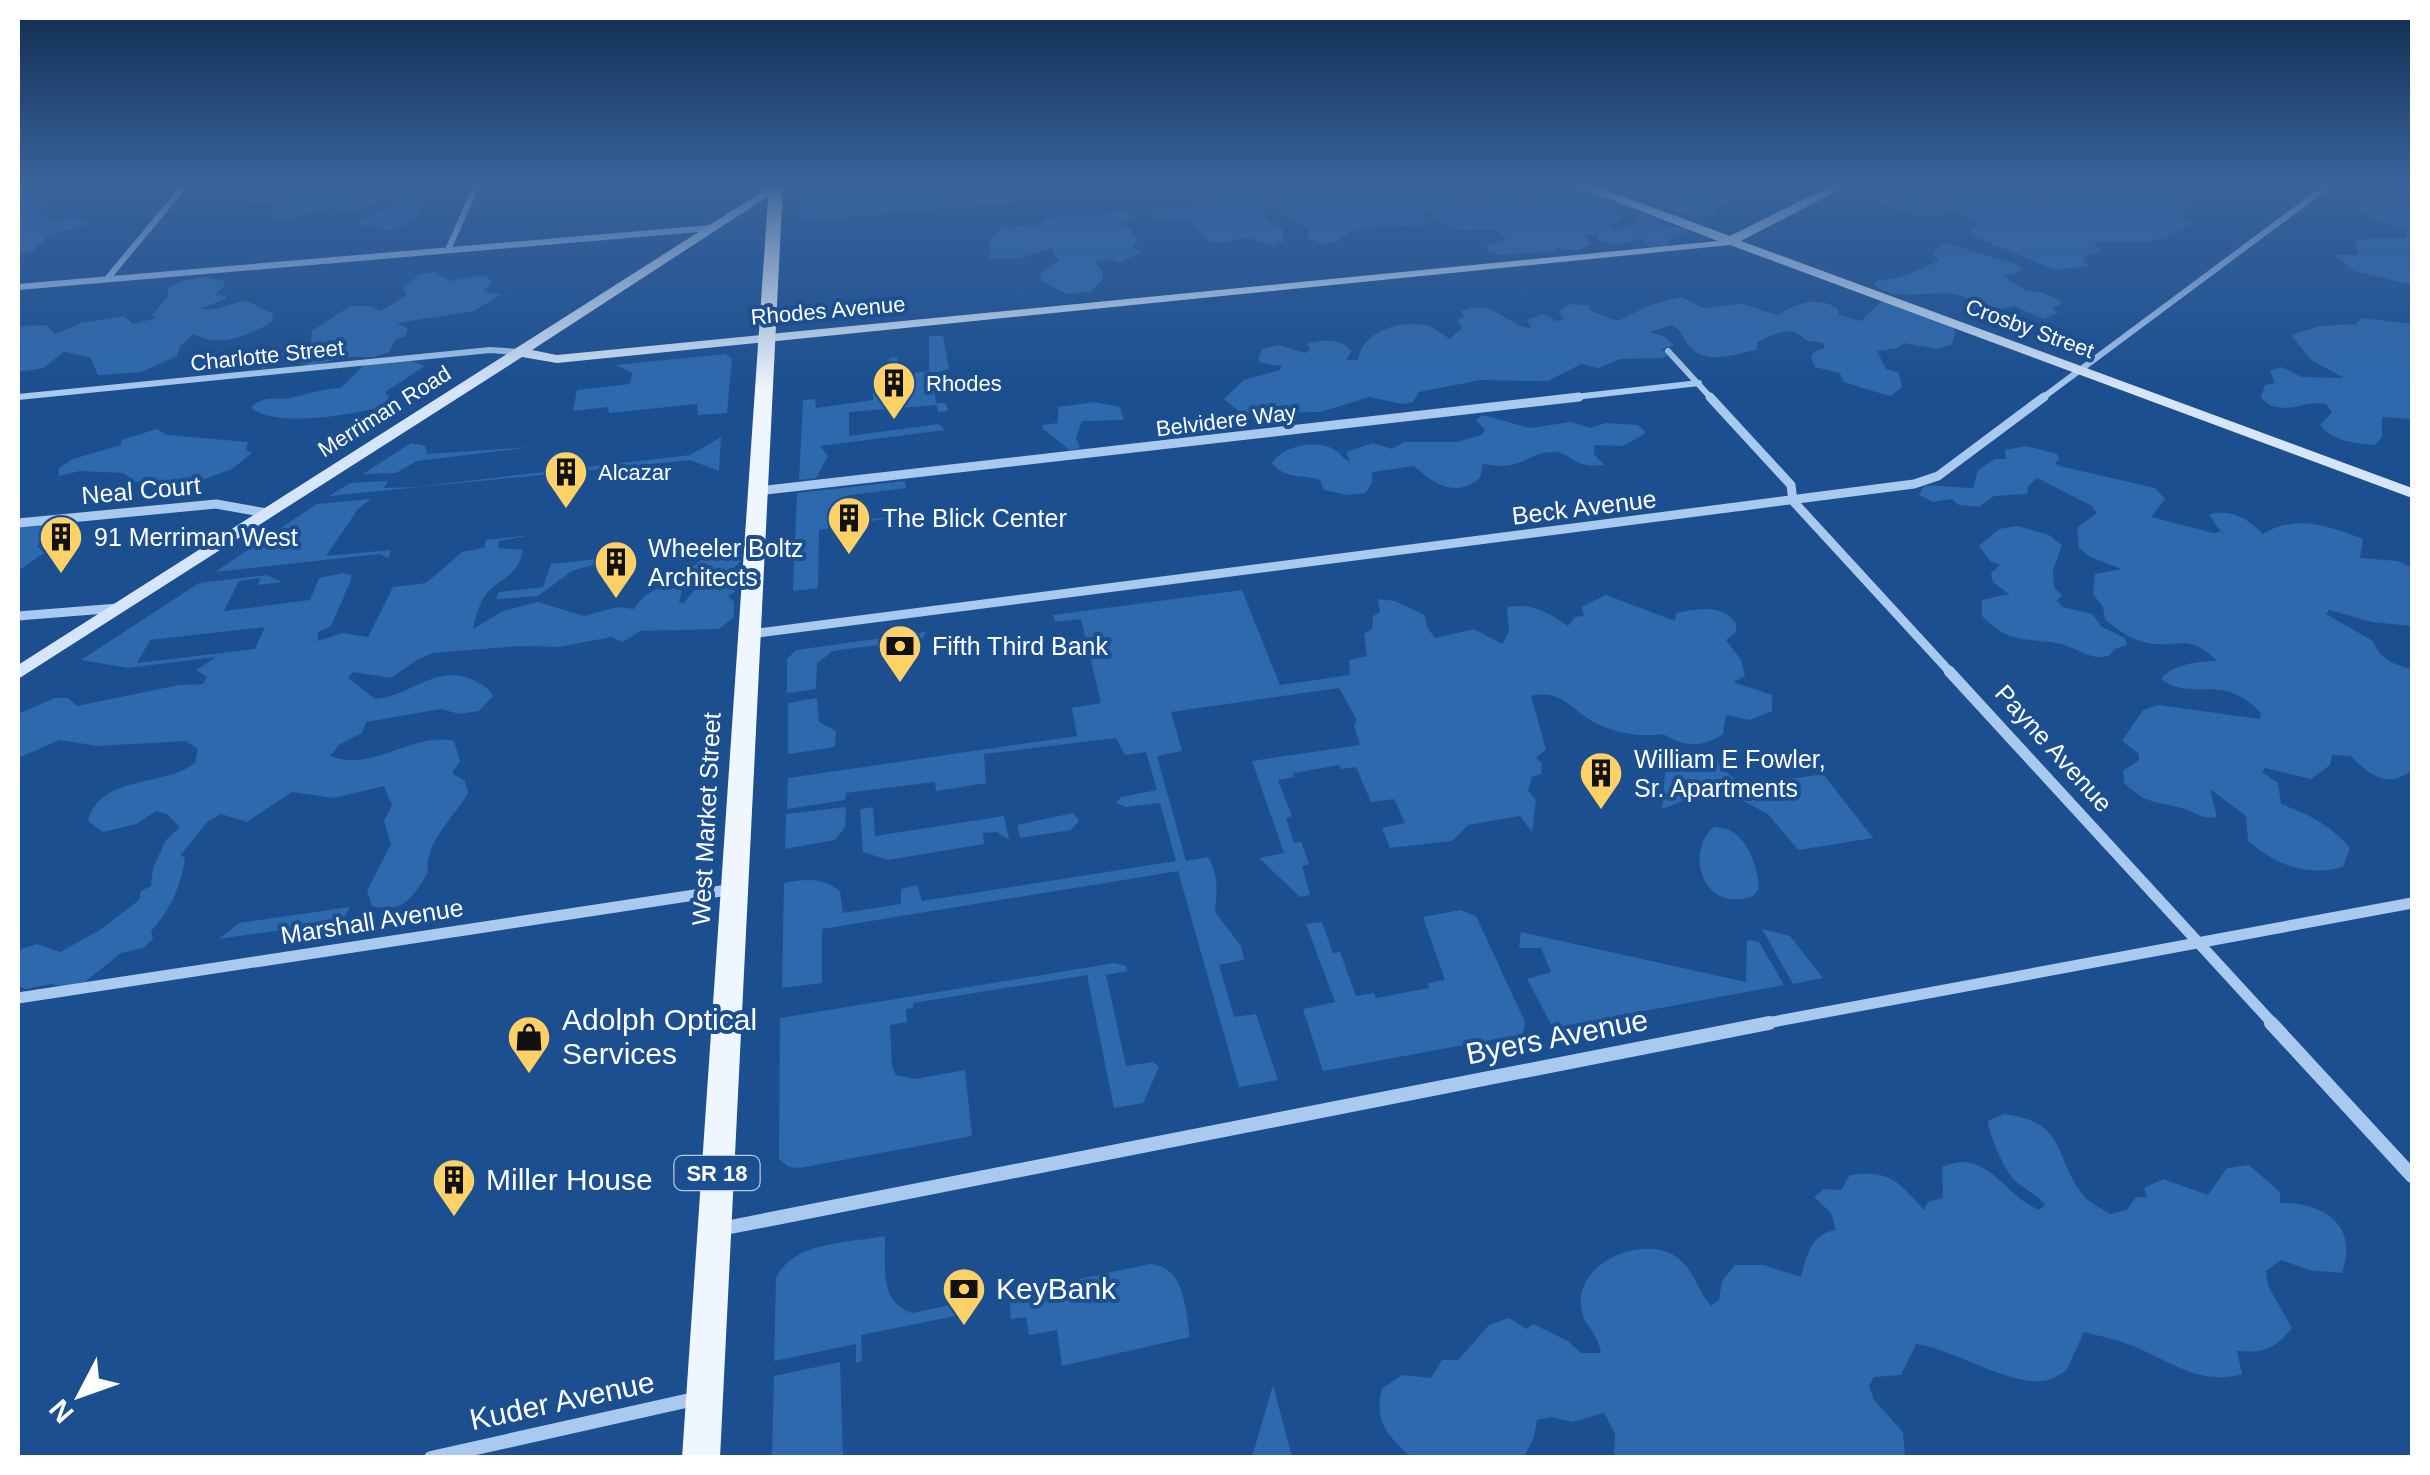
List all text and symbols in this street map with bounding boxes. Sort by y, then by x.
street label: Rhodes Avenue [750,291,906,330]
street label: Crosby Street [1962,294,2097,363]
street label: Charlotte Street [189,335,345,376]
building icon: Rhodes [871,360,917,421]
street label: Merriman Road [313,361,455,462]
place label: Rhodes [926,371,1002,396]
street label: Belvidere Way [1155,399,1298,441]
building icon: Alcazar [543,449,589,510]
place label: Alcazar [598,460,671,485]
street label: Neal Court [80,471,202,509]
street label: Beck Avenue [1510,484,1658,530]
building icon: The Blick Center [826,495,872,556]
place label: The Blick Center [882,504,1067,532]
building icon: 91 Merriman West [38,514,84,575]
place label: 91 Merriman West [94,523,298,551]
place label: Wheeler Boltz Architects [648,534,804,591]
building icon: Wheeler Boltz Architects [593,539,639,600]
bank icon: Fifth Third Bank [877,623,923,684]
place label: Fifth Third Bank [932,632,1109,660]
street label: Payne Avenue [1990,679,2118,817]
street label: West Market Street [686,712,726,926]
place label: William E Fowler, Sr. Apartments [1634,745,1826,802]
building icon: William E Fowler, Sr. Apartments [1578,750,1624,811]
street label: Marshall Avenue [279,893,465,949]
place label: Adolph Optical Services [562,1003,757,1070]
street label: Byers Avenue [1463,1003,1651,1070]
shop icon: Adolph Optical Services [506,1014,552,1075]
road number: SR 18 [674,1156,760,1190]
building icon: Miller House [431,1157,477,1218]
place label: Miller House [486,1163,653,1196]
bank icon: KeyBank [941,1266,987,1327]
place label: KeyBank [996,1272,1117,1305]
north arrow [30,1345,130,1445]
street label: Kuder Avenue [467,1365,657,1436]
text: N [43,1393,80,1429]

